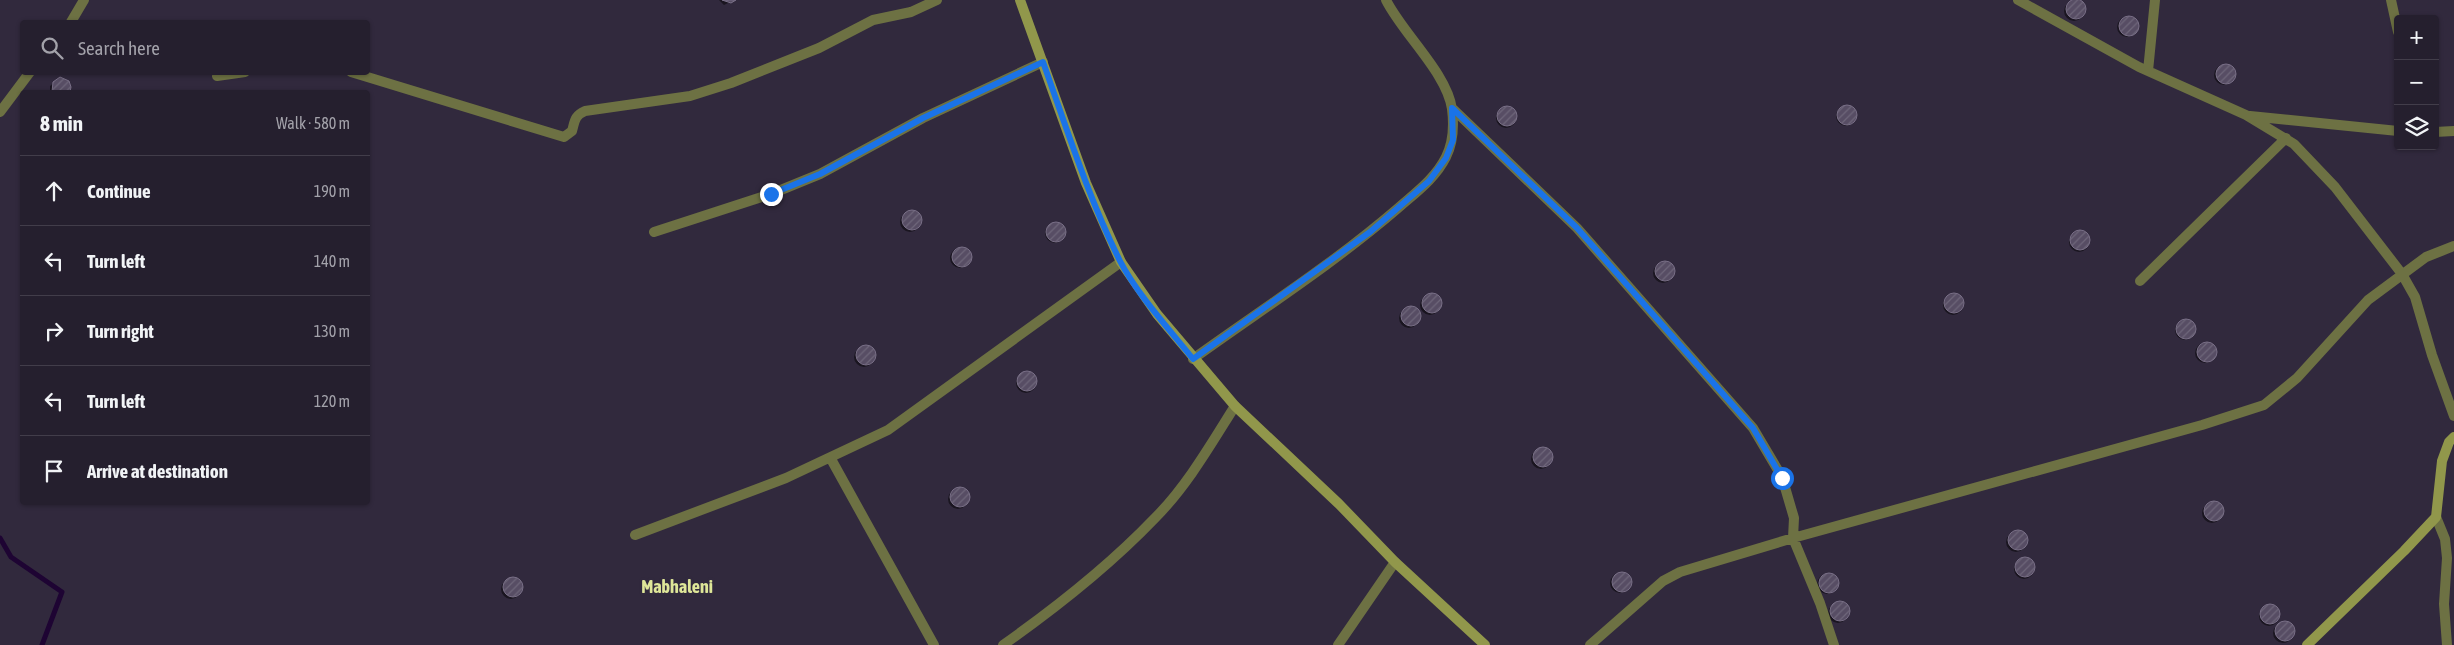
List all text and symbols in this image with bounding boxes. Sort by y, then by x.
map controls [2394,15,2439,150]
button: + [2394,15,2439,60]
search box [20,20,370,75]
icon: search [38,34,66,62]
text: Search here [78,37,160,59]
button: − [2394,60,2439,105]
button: layers [2394,105,2439,150]
text: 8 min [40,111,83,135]
text: Walk · 580 m [276,114,350,132]
icon: ahead [40,177,68,205]
text: Continue [87,180,151,202]
text: 190 m [314,182,350,200]
route end [760,183,783,206]
icon: left [40,247,68,275]
text: Turn left [87,250,145,272]
text: 140 m [314,252,350,270]
icon: right [40,317,68,345]
text: Turn right [87,320,154,342]
text: 130 m [314,322,350,340]
icon: left [40,387,68,415]
text: Turn left [87,390,145,412]
text: 120 m [314,392,350,410]
icon: arrive [40,457,68,485]
text: Arrive at destination [87,460,228,482]
route start [1771,467,1794,490]
district label: Mabhaleni [641,576,713,597]

